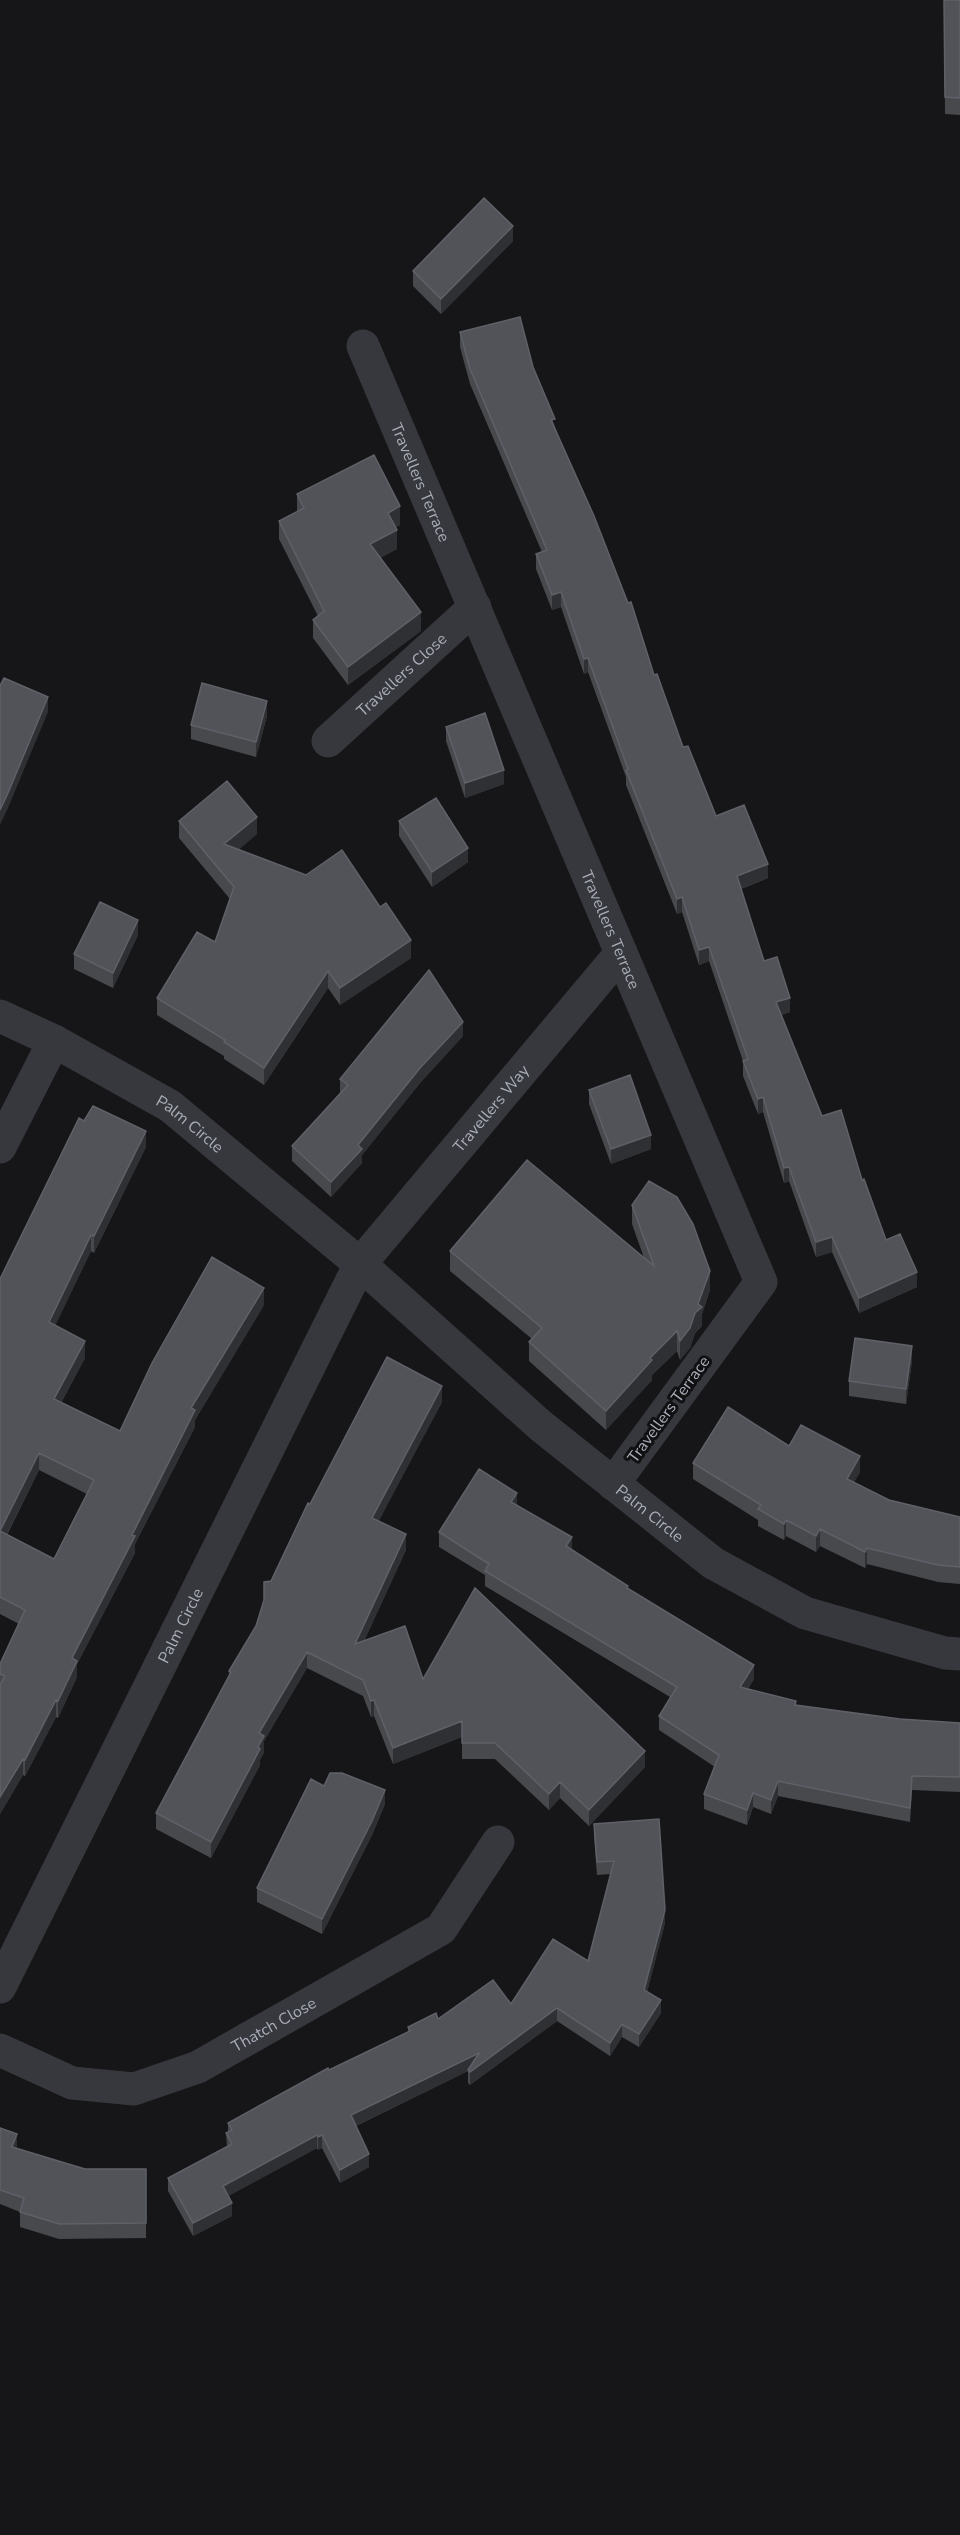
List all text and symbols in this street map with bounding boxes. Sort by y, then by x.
street label: Travellers Terrace [385,420,455,545]
street label: Travellers Close [352,628,452,722]
street label: Travellers Terrace [575,867,645,993]
street label: Travellers Way [448,1060,535,1157]
street label: Palm Circle [152,1090,228,1158]
street label: Travellers Terrace [623,1352,715,1467]
street label: Palm Circle [611,1480,688,1548]
street label: Palm Circle [153,1584,209,1667]
street label: Thatch Close [228,1992,320,2058]

